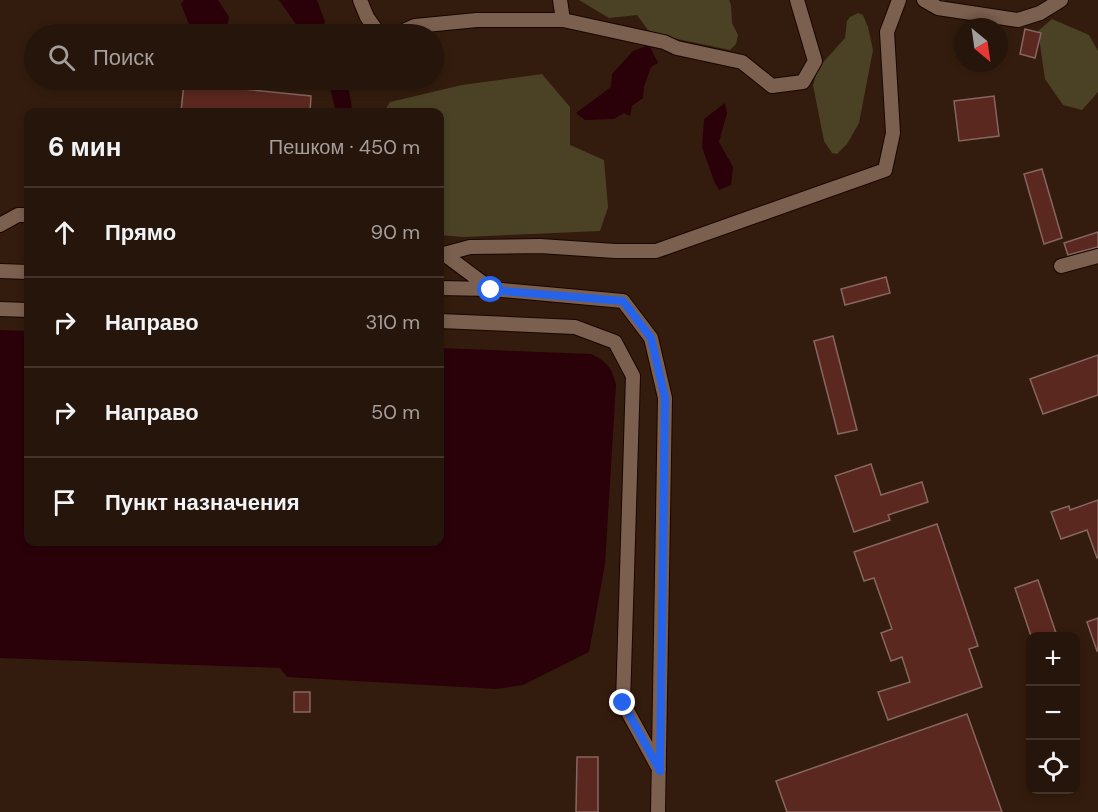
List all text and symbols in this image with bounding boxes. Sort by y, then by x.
north arrow [954,18,1008,72]
search box [24,24,444,90]
icon: search [45,41,78,74]
text: Поиск [93,43,154,72]
text: 6 мин [48,130,122,164]
text: Пешком · 450 m [269,134,420,160]
icon: ahead [48,216,81,249]
text: Прямо [105,218,176,247]
text: 90 m [371,219,420,245]
route start [477,276,503,302]
icon: right [48,306,81,339]
text: Направо [105,308,199,337]
text: 310 m [365,309,420,335]
icon: right [48,396,81,429]
text: Направо [105,398,199,427]
text: 50 m [371,399,420,425]
icon: arrive [48,486,81,519]
text: Пункт назначения [105,488,300,517]
map controls [1026,632,1080,794]
button: + [1026,632,1080,686]
button: − [1026,686,1080,740]
route end [609,689,635,715]
button: locate [1026,740,1080,794]

